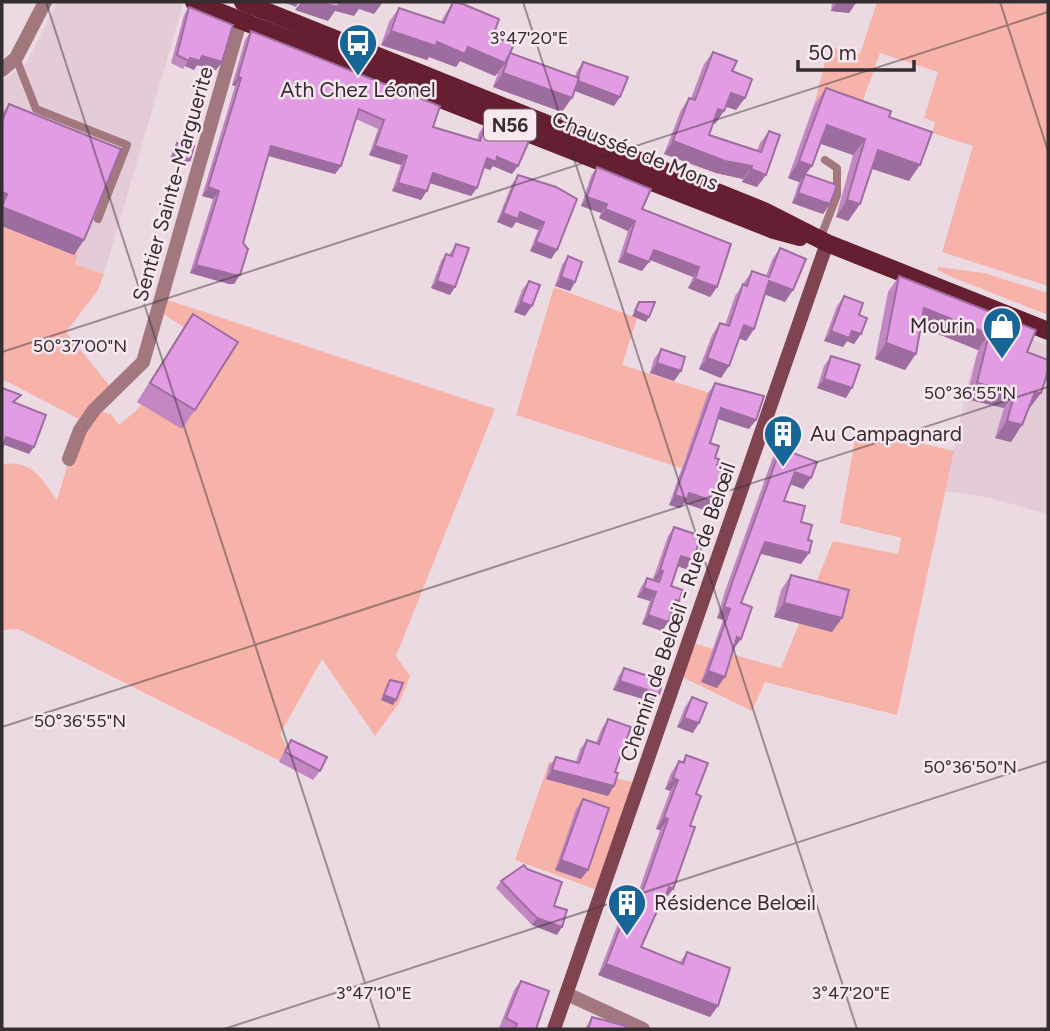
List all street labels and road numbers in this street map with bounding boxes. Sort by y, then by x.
street label: Sentier Sainte-Marguerite [127,63,218,304]
street label: Chaussée de Mons [548,106,722,195]
road number: N56 [484,110,536,140]
street label: Chemin de Belœil - Rue de Belœil [614,459,741,765]

